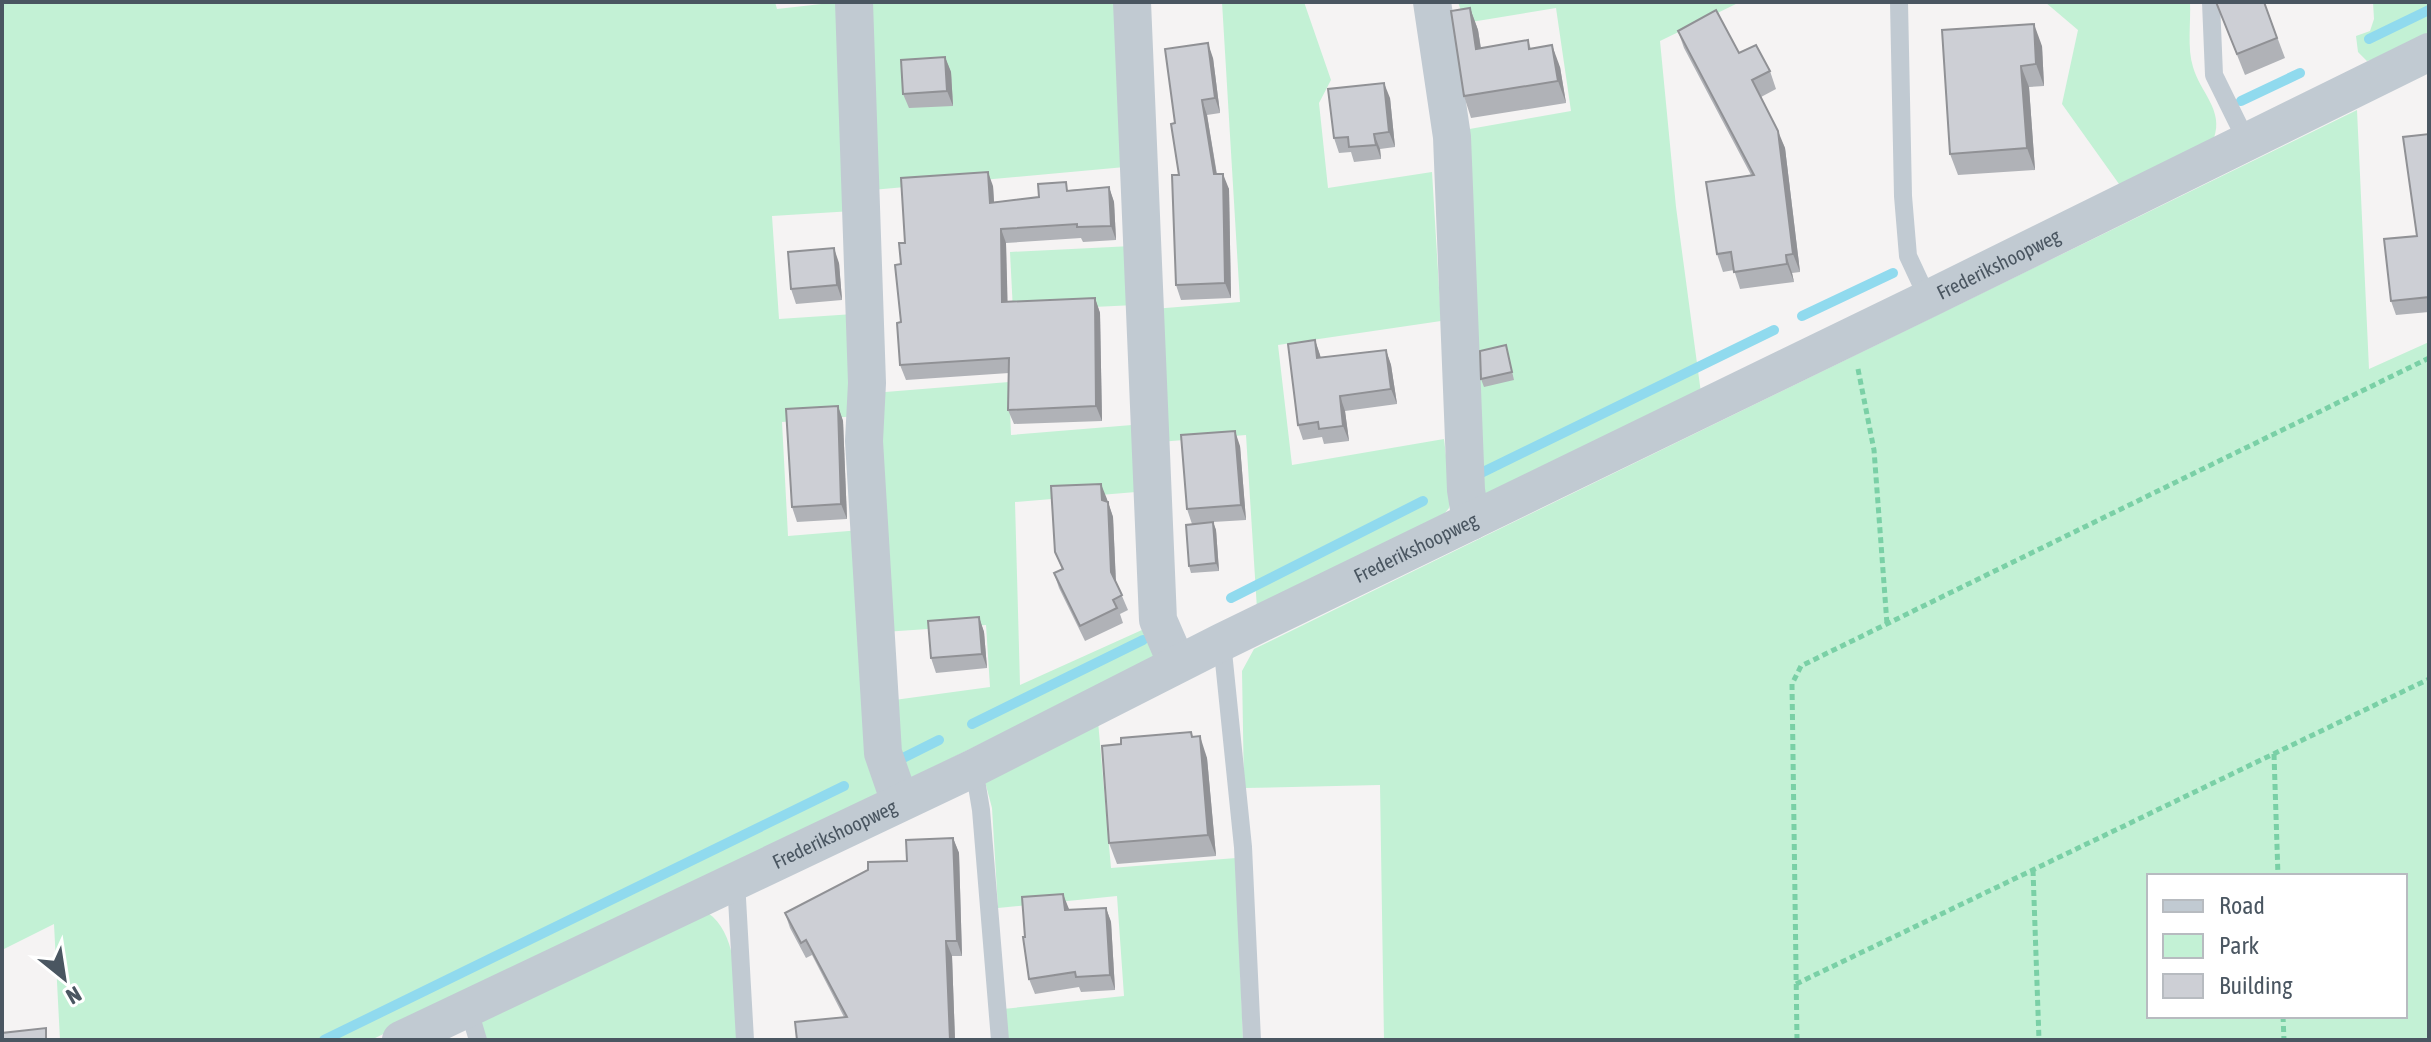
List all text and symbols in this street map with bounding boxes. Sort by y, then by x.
street label: Frederikshoopweg [1933,223,2064,304]
street label: Frederikshoopweg [1350,507,1482,587]
street label: Frederikshoopweg [769,794,901,873]
legend [2147,874,2407,1018]
text: Road [2219,892,2265,919]
text: Park [2219,932,2260,959]
north arrow [24,938,104,1018]
text: Building [2219,972,2293,999]
text: N [62,981,86,1010]

